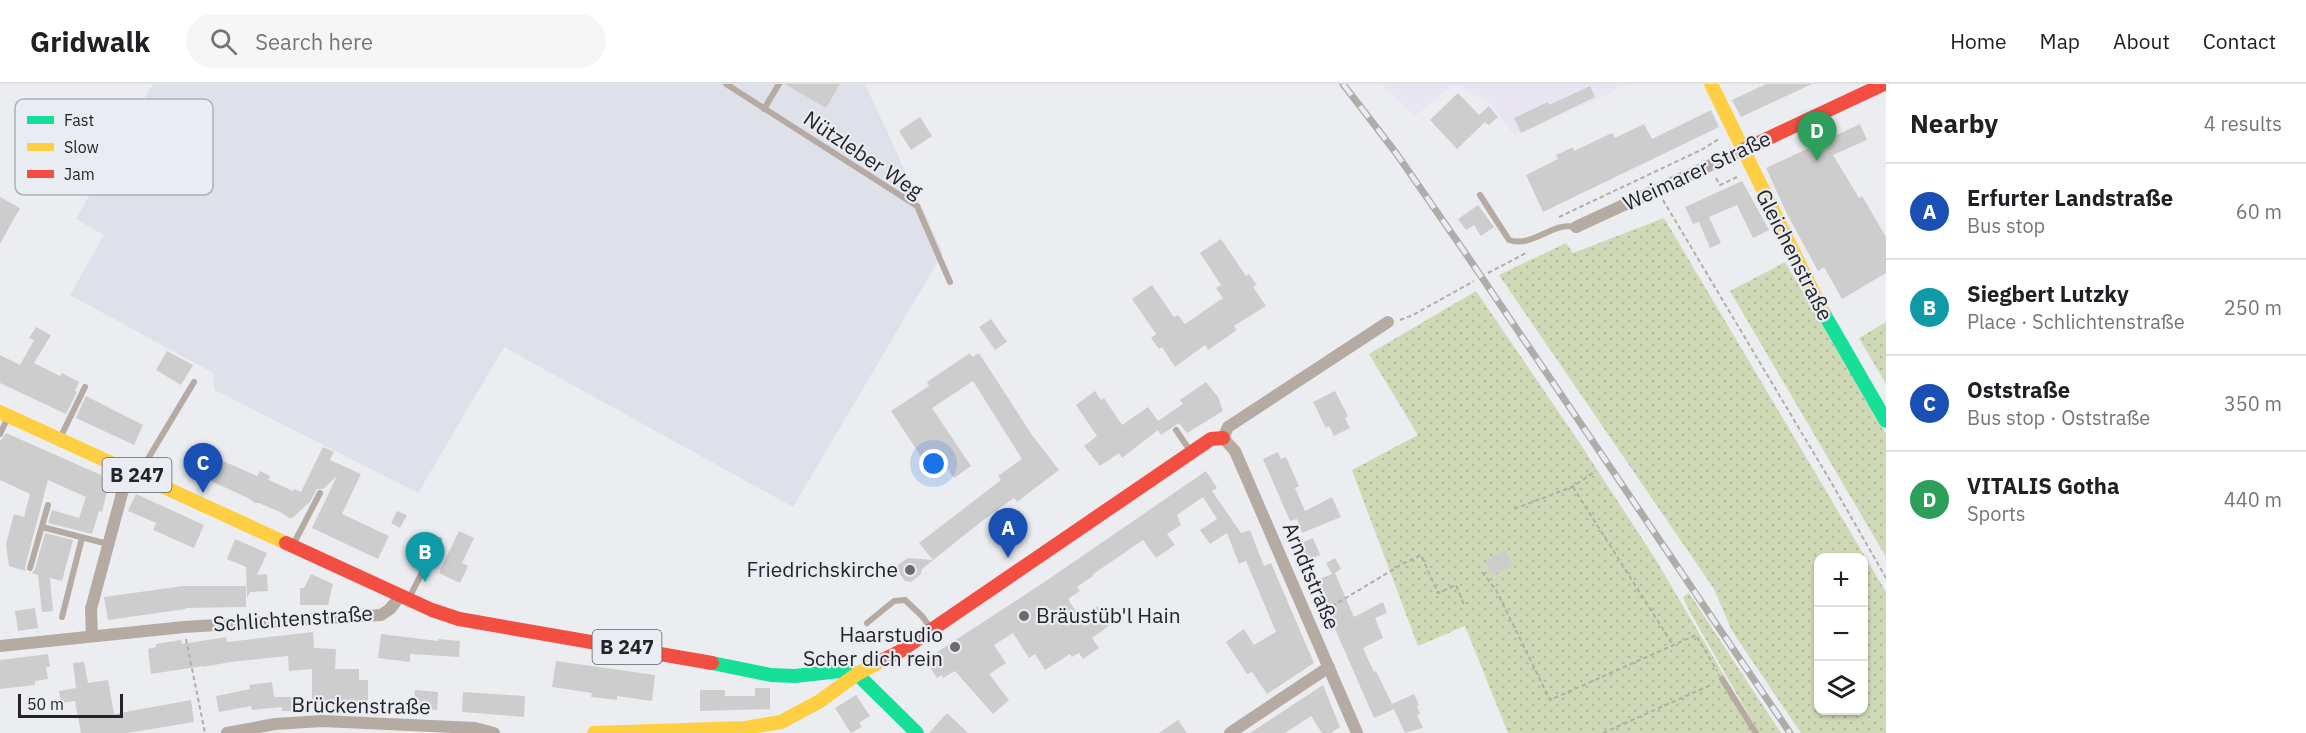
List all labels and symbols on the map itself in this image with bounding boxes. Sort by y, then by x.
legend [15,99,213,195]
street label: Nützleber Weg [798,104,929,205]
text: Fast [64,110,94,130]
pin: D [1798,112,1836,161]
street label: Weimarer Straße [1618,124,1775,217]
text: Slow [64,137,99,157]
text: Jam [64,164,95,184]
street label: Gleichenstraße [1750,184,1840,325]
pin: C [184,444,222,493]
your location [919,449,948,478]
road number: B 247 [102,458,172,492]
pin: A [988,508,1028,558]
street label: Arndtstraße [1277,518,1347,634]
pin: B [406,532,444,582]
place label: Friedrichskirche [746,555,898,583]
marker: Friedrichskirche [903,563,917,577]
street label: Schlichtenstraße [212,598,374,638]
place label: Bräustüb'l Hain [1036,601,1181,629]
marker: Bräustüb'l Hain [1017,609,1031,623]
place label: Haarstudio Scher dich rein [803,620,943,672]
road number: B 247 [592,630,662,664]
marker: Haarstudio Scher dich rein [948,640,962,654]
street label: Brückenstraße [291,690,431,720]
scale bar [18,691,123,718]

